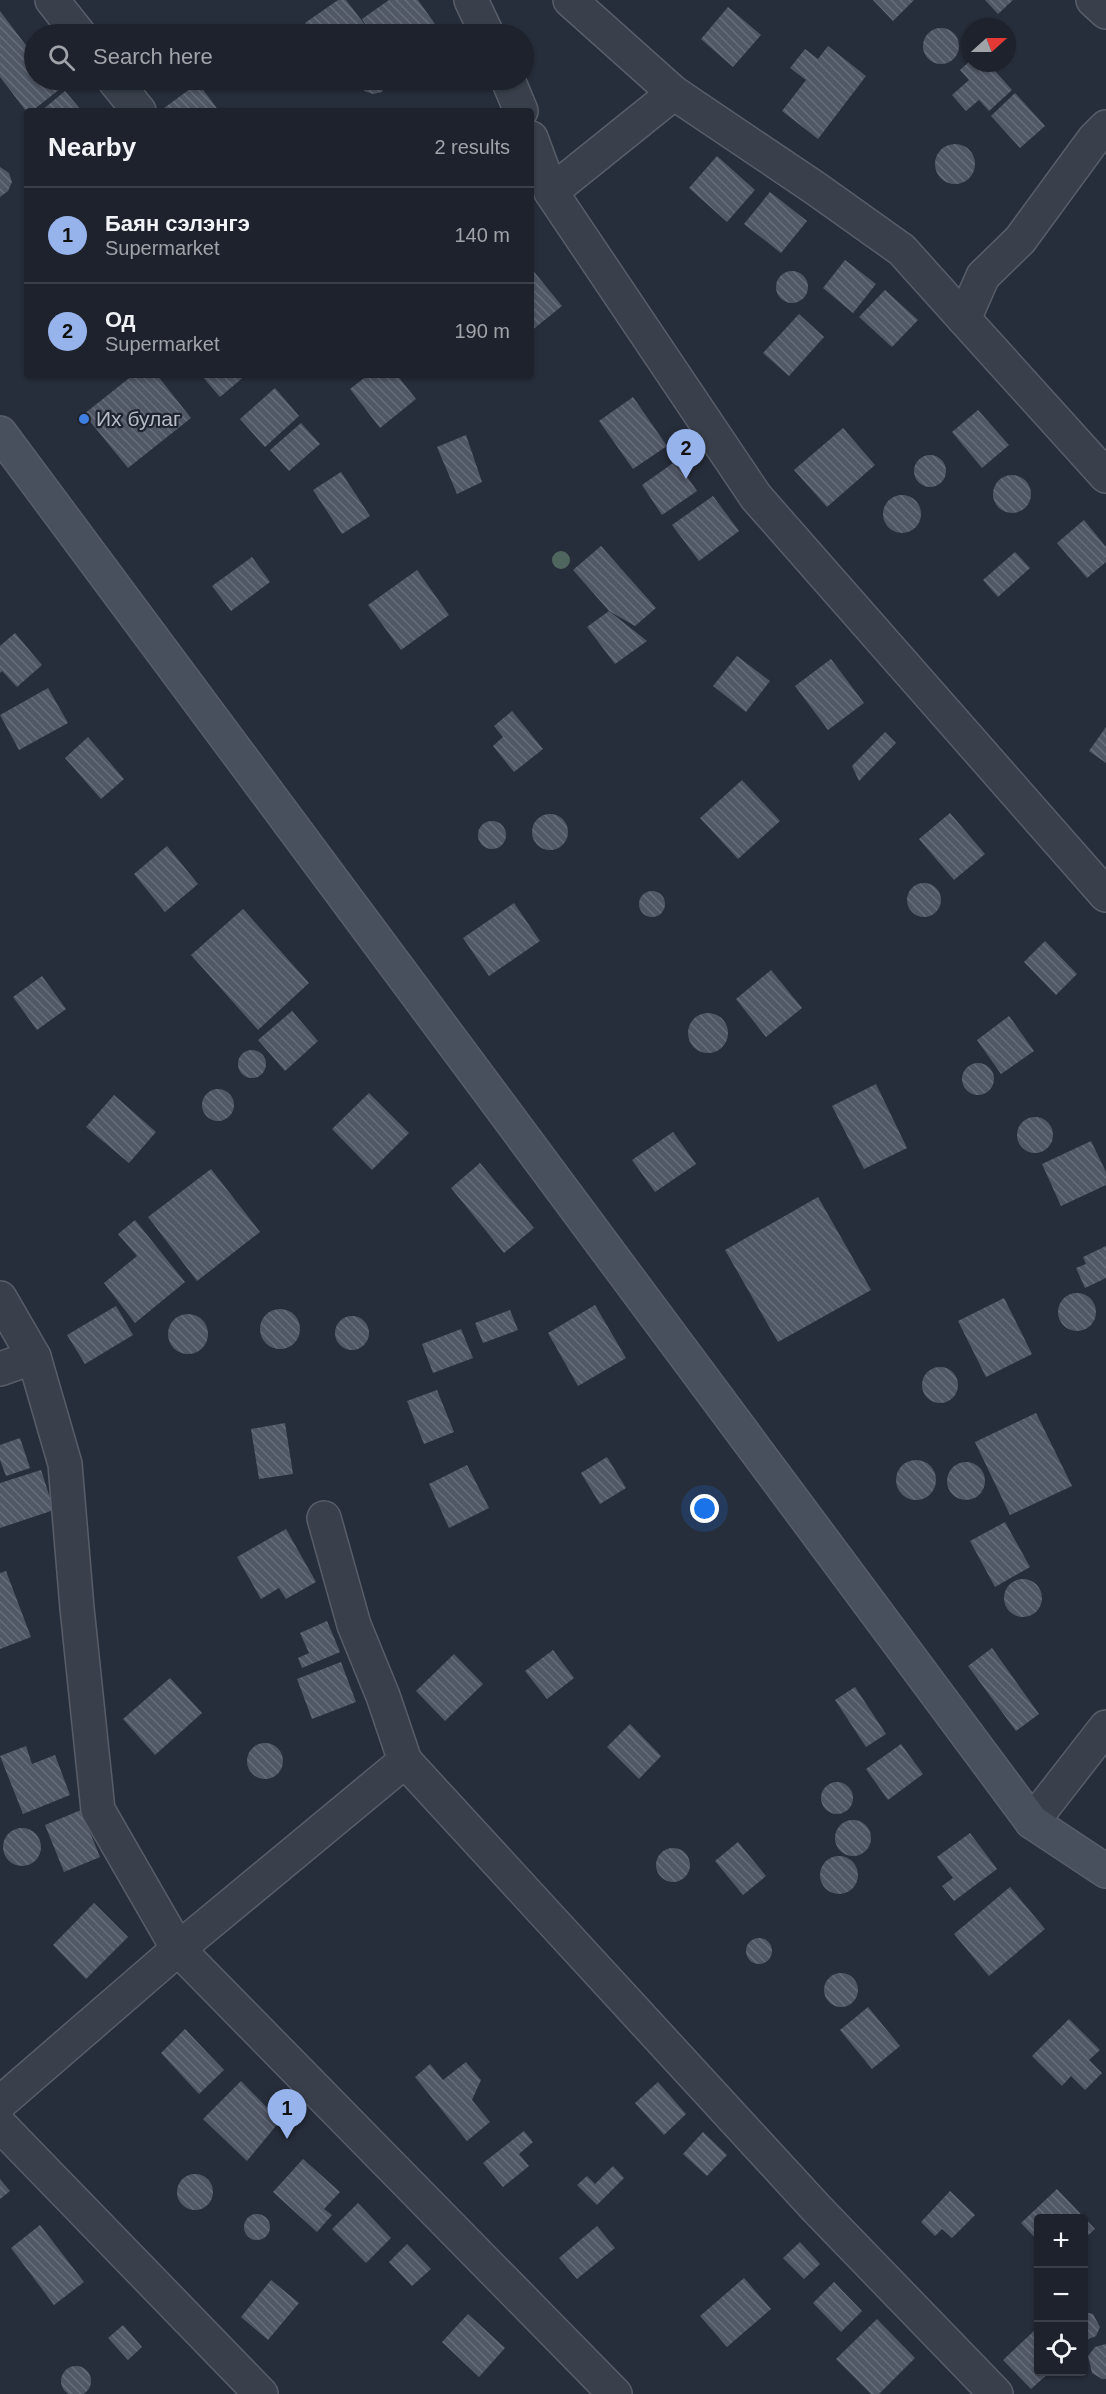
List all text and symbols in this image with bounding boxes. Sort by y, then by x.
north arrow [962,18,1016,72]
search box [24,24,534,90]
icon: search [45,41,78,74]
text: Search here [93,44,213,69]
text: Nearby [48,132,136,162]
text: 2 results [434,136,510,158]
text: Баян сэлэнгэ [105,211,250,236]
text: 1 [62,224,73,246]
text: 140 m [454,224,510,246]
text: Supermarket [105,237,220,259]
text: Од [105,307,136,332]
text: 2 [62,320,73,342]
text: 190 m [454,320,510,342]
text: Supermarket [105,333,220,355]
place label: Их булаг [96,407,181,430]
marker: Их булаг [77,412,91,426]
pin: 2 [666,430,706,479]
your location [690,1494,719,1523]
pin: 1 [268,2090,306,2139]
map controls [1034,2214,1088,2376]
button: + [1034,2214,1088,2268]
button: − [1034,2268,1088,2322]
button: locate [1034,2322,1088,2376]

